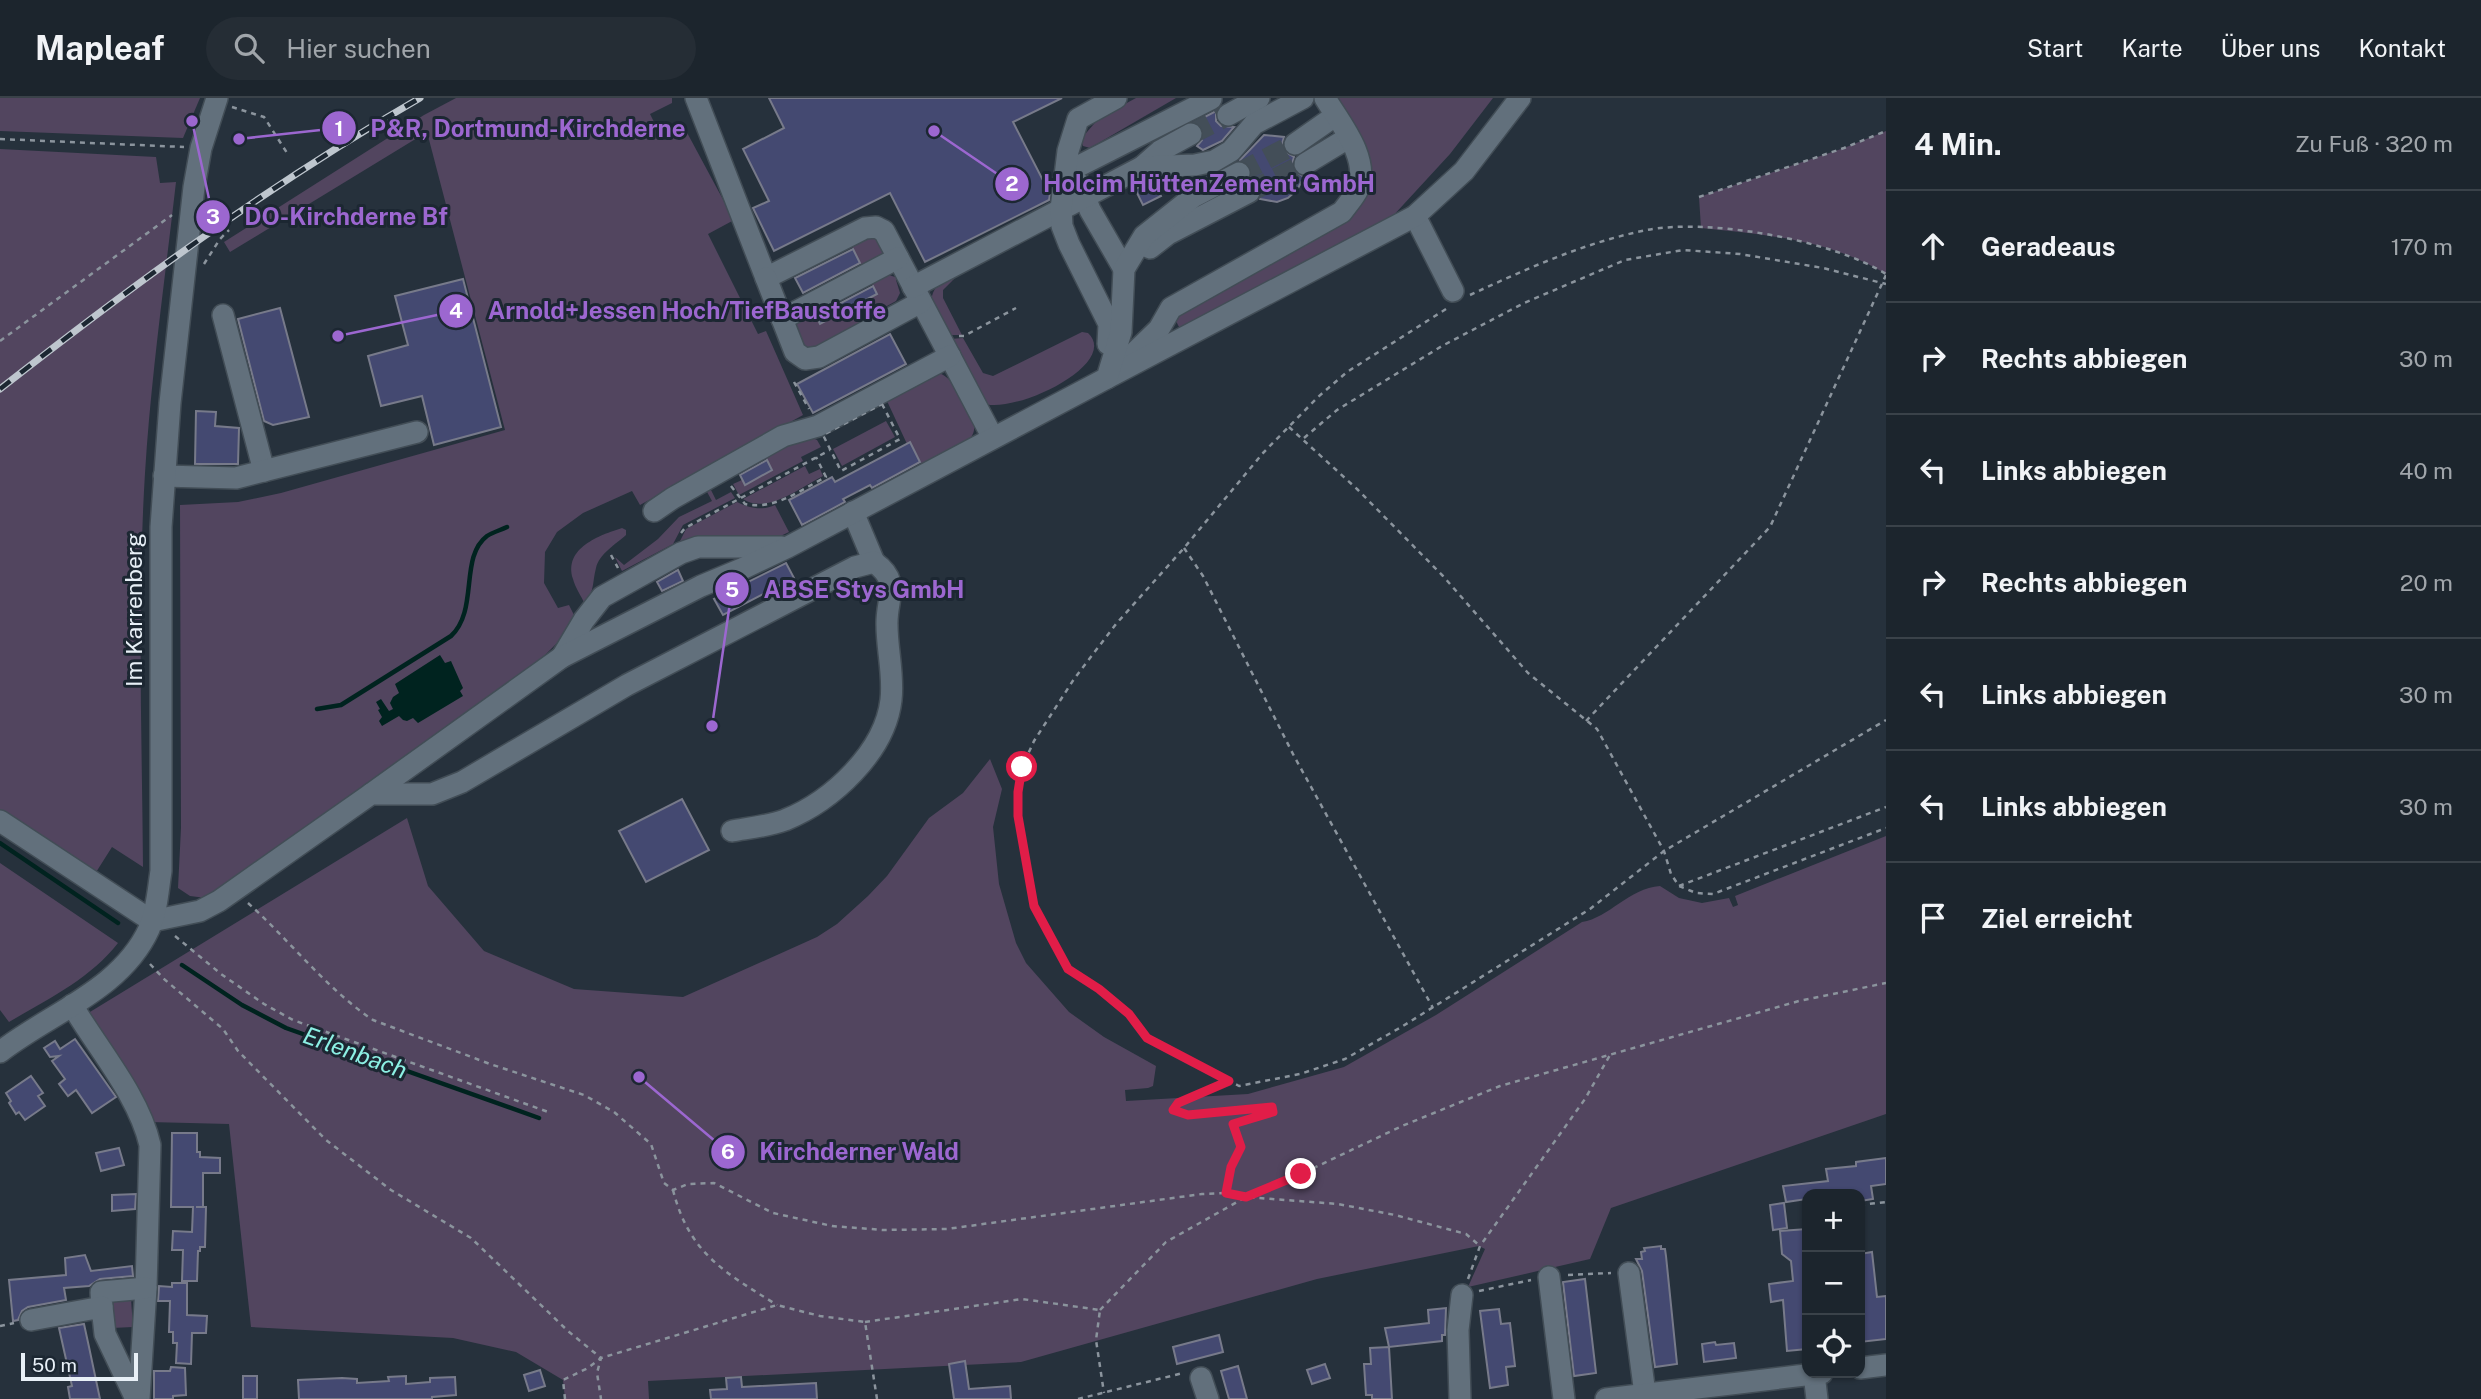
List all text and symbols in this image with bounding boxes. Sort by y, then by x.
search box [206,17,696,80]
text: Mapleaf [35,29,164,67]
icon: search [230,29,268,67]
text: Hier suchen [286,33,431,64]
text: Start [2027,34,2083,62]
text: Karte [2121,34,2183,62]
text: Über uns [2221,34,2320,62]
text: Kontakt [2358,34,2446,62]
callout: P&R, Dortmund-Kirchderne [321,106,700,151]
text: P&R, Dortmund-Kirchderne [370,114,686,142]
text: 1 [335,116,344,141]
text: 4 Min. [1914,126,2002,162]
text: Zu Fuß · 320 m [2295,130,2453,157]
callout: Holcim HüttenZement GmbH [994,161,1389,206]
text: Holcim HüttenZement GmbH [1043,169,1375,197]
text: 2 [1005,171,1019,196]
callout: DO-Kirchderne Bf [195,195,462,240]
text: DO-Kirchderne Bf [244,202,448,230]
text: 3 [206,204,220,229]
icon: ahead [1914,227,1952,265]
text: Geradeaus [1981,231,2116,262]
text: 170 m [2391,233,2453,260]
callout: Arnold+Jessen Hoch/TiefBaustoffe [439,289,900,334]
text: Arnold+Jessen Hoch/TiefBaustoffe [488,296,886,324]
text: 4 [449,298,463,323]
icon: right [1914,339,1952,377]
text: Rechts abbiegen [1981,343,2187,374]
text: 30 m [2399,345,2453,372]
icon: left [1914,451,1952,489]
text: Links abbiegen [1981,455,2167,486]
text: 40 m [2399,457,2453,484]
street label: Im Karrenberg [120,533,147,687]
icon: right [1914,563,1952,601]
callout: ABSE Stys GmbH [715,567,979,612]
text: Rechts abbiegen [1981,567,2187,598]
text: 20 m [2400,569,2453,596]
text: ABSE Stys GmbH [764,575,965,603]
text: 5 [725,577,739,602]
icon: left [1914,675,1952,713]
text: Links abbiegen [1981,679,2167,710]
text: 30 m [2399,681,2453,708]
route start [1006,751,1037,782]
icon: left [1914,787,1952,825]
text: Links abbiegen [1981,791,2167,822]
text: 30 m [2399,793,2453,820]
icon: arrive [1914,899,1952,937]
text: Ziel erreicht [1981,903,2133,934]
water label: Erlenbach [299,1020,411,1084]
callout: Kirchderner Wald [710,1129,973,1174]
text: Kirchderner Wald [759,1137,959,1165]
text: 6 [721,1139,735,1164]
route end [1285,1158,1316,1189]
map controls [1802,1189,1865,1378]
button: + [1802,1189,1865,1252]
button: − [1802,1252,1865,1315]
button: locate [1802,1315,1865,1378]
scale bar [21,1350,138,1382]
text: 50 m [32,1354,77,1376]

